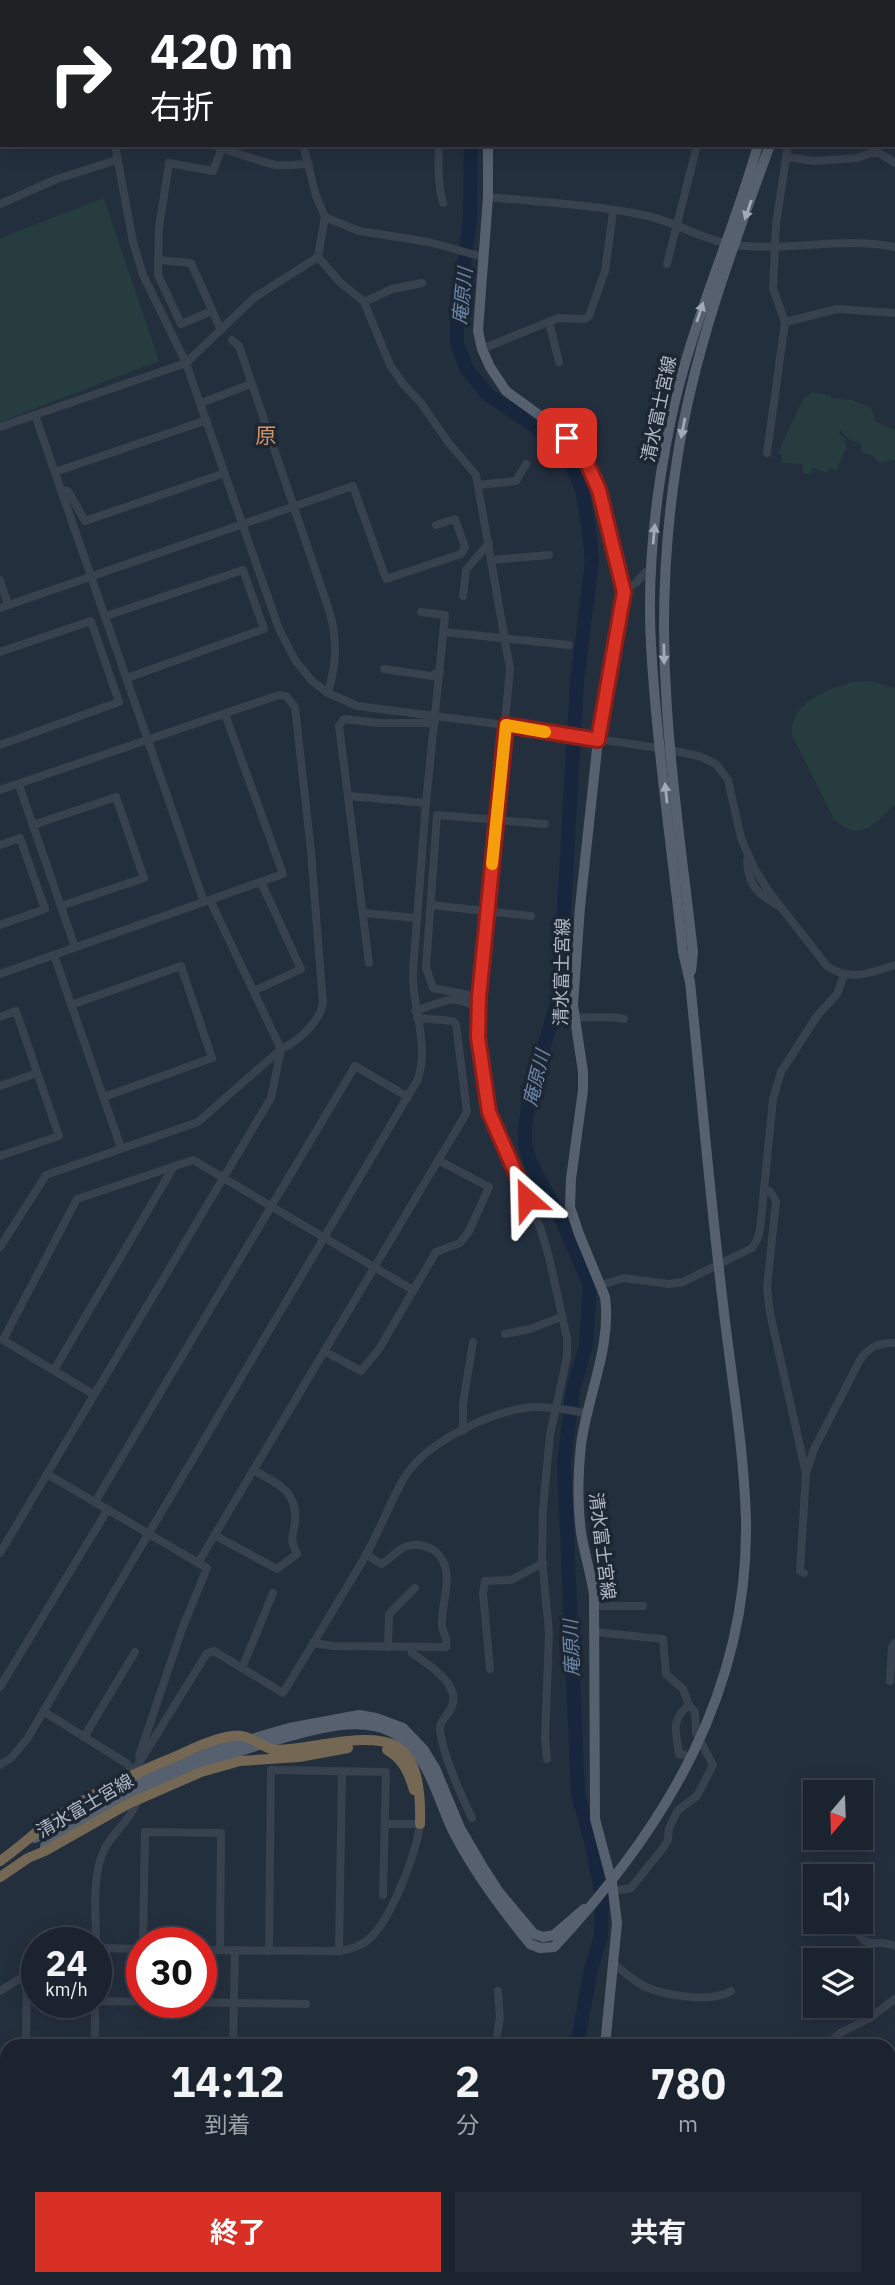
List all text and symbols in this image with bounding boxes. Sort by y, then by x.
text: 420 m [150,19,294,82]
icon: right [35,28,126,119]
text: 右折 [150,85,214,127]
one-way arrow [742,199,753,220]
water label: 庵原川 [447,264,477,326]
one-way arrow [695,301,706,322]
street label: 清水富士宮線 [636,354,681,464]
pin [537,408,597,468]
one-way arrow [677,417,688,439]
icon: arrive [548,419,586,457]
district label: 原 [256,421,277,449]
one-way arrow [649,523,660,545]
one-way arrow [659,643,670,665]
one-way arrow [660,782,671,804]
street label: 清水富士宮線 [549,918,574,1026]
water label: 庵原川 [517,1046,555,1109]
position arrow [490,1162,564,1236]
street label: 清水富士宮線 [585,1491,620,1601]
water label: 庵原川 [558,1617,584,1677]
street label: 清水富士宮線 [32,1769,137,1843]
north arrow [803,1780,873,1850]
map controls [803,1780,873,2018]
button: sound [803,1864,873,1934]
speed limit sign: 30 [126,1927,217,2018]
text: 24 [45,1940,88,1986]
button: layers [803,1948,873,2018]
text: km/h [45,1978,88,2001]
text: 14:12 [170,2054,285,2109]
text: 2 [455,2054,480,2109]
text: 780 [650,2056,726,2111]
text: m [678,2108,698,2138]
text: 到着 [204,2109,250,2139]
text: 分 [456,2109,479,2139]
button: 終了 [35,2192,441,2272]
button: 共有 [455,2192,861,2272]

